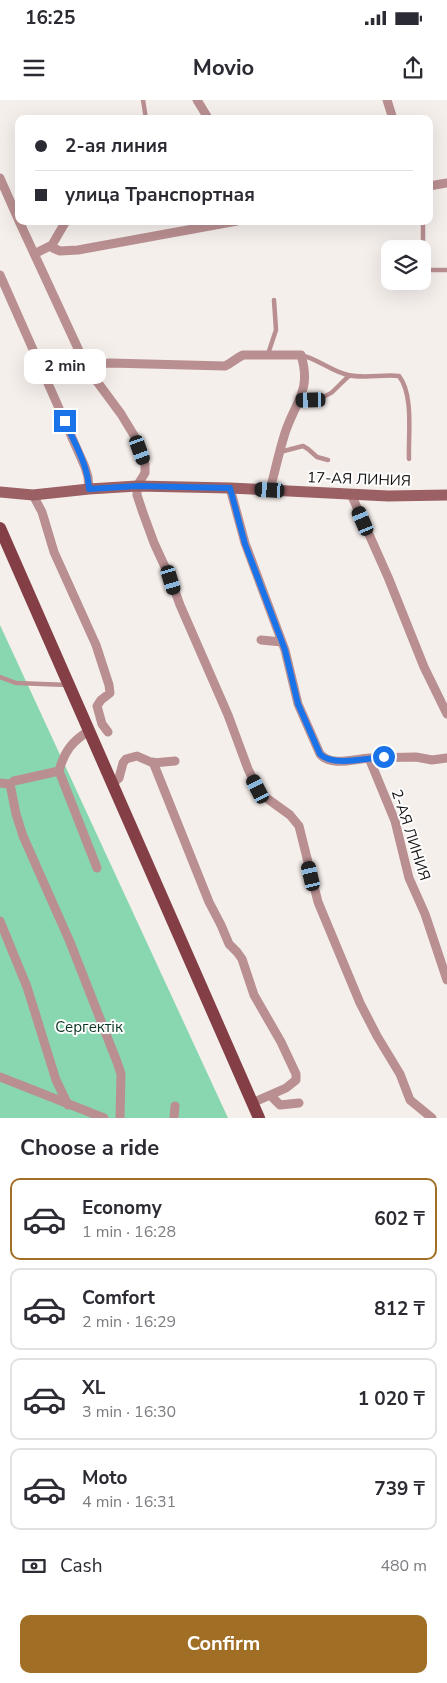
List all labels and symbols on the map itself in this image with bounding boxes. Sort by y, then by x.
callout: 2 min [24,348,106,384]
car [295,392,326,408]
route end [54,410,76,432]
car [127,433,152,467]
street label: 17-АЯ ЛИНИЯ [307,467,411,491]
car [254,482,285,498]
car [350,504,375,538]
car [159,563,182,597]
route start [373,746,395,768]
car [244,772,271,806]
street label: 2-АЯ ЛИНИЯ [387,787,435,883]
car [300,860,321,892]
park label: Сергектік [55,1017,123,1037]

